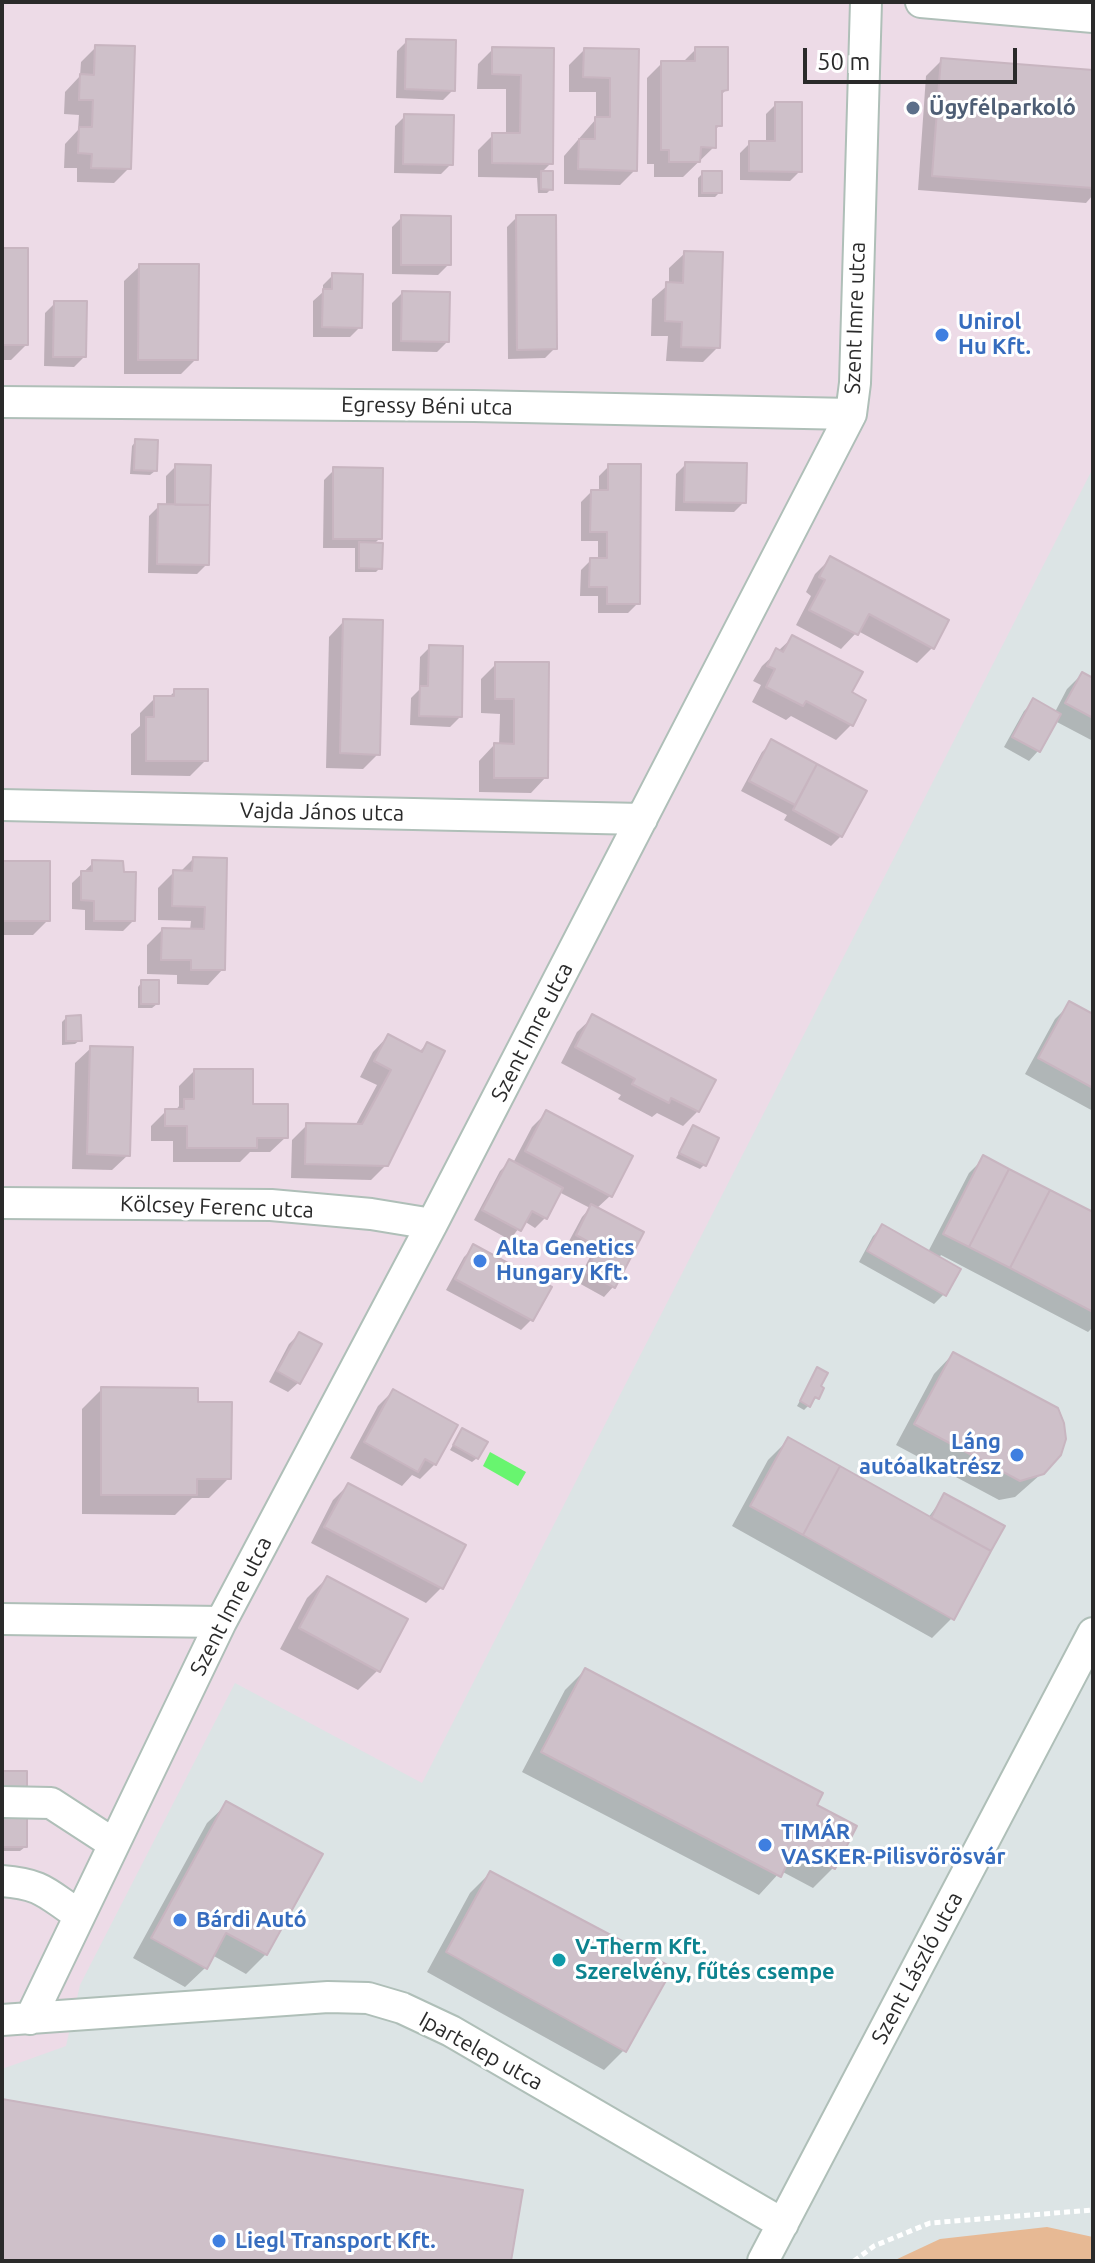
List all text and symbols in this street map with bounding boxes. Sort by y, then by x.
scale bar [807,32,1021,82]
text: 50 m [817,48,870,75]
place label: Ügyfélparkoló [929,95,1076,121]
marker: Ügyfélparkoló [904,99,922,117]
street label: Szent Imre utca [839,241,871,395]
place label: Unirol Hu Kft. [958,309,1031,360]
marker: Unirol Hu Kft. [933,326,951,344]
street label: Egressy Béni utca [341,391,513,421]
street label: Vajda János utca [240,797,404,827]
street label: Szent Imre utca [486,958,578,1106]
street label: Kölcsey Ferenc utca [120,1190,314,1224]
place label: Alta Genetics Hungary Kft. [496,1235,635,1286]
marker: Alta Genetics Hungary Kft. [471,1252,489,1270]
place label: Láng autóalkatrész [859,1429,1001,1480]
marker: Láng autóalkatrész [1008,1446,1026,1464]
street label: Szent Imre utca [185,1532,277,1680]
place label: TIMÁR VASKER-Pilisvörösvár [781,1819,1005,1870]
marker: TIMÁR VASKER-Pilisvörösvár [756,1836,774,1854]
street label: Szent László utca [866,1887,968,2049]
place label: Bárdi Autó [196,1907,307,1933]
marker: Bárdi Autó [171,1911,189,1929]
place label: V-Therm Kft. Szerelvény, fűtés csempe [575,1934,835,1986]
marker: V-Therm Kft. Szerelvény, fűtés csempe [550,1951,568,1969]
street label: Ipartelep utca [415,2006,547,2096]
place label: Liegl Transport Kft. [235,2228,436,2254]
marker: Liegl Transport Kft. [210,2232,228,2250]

